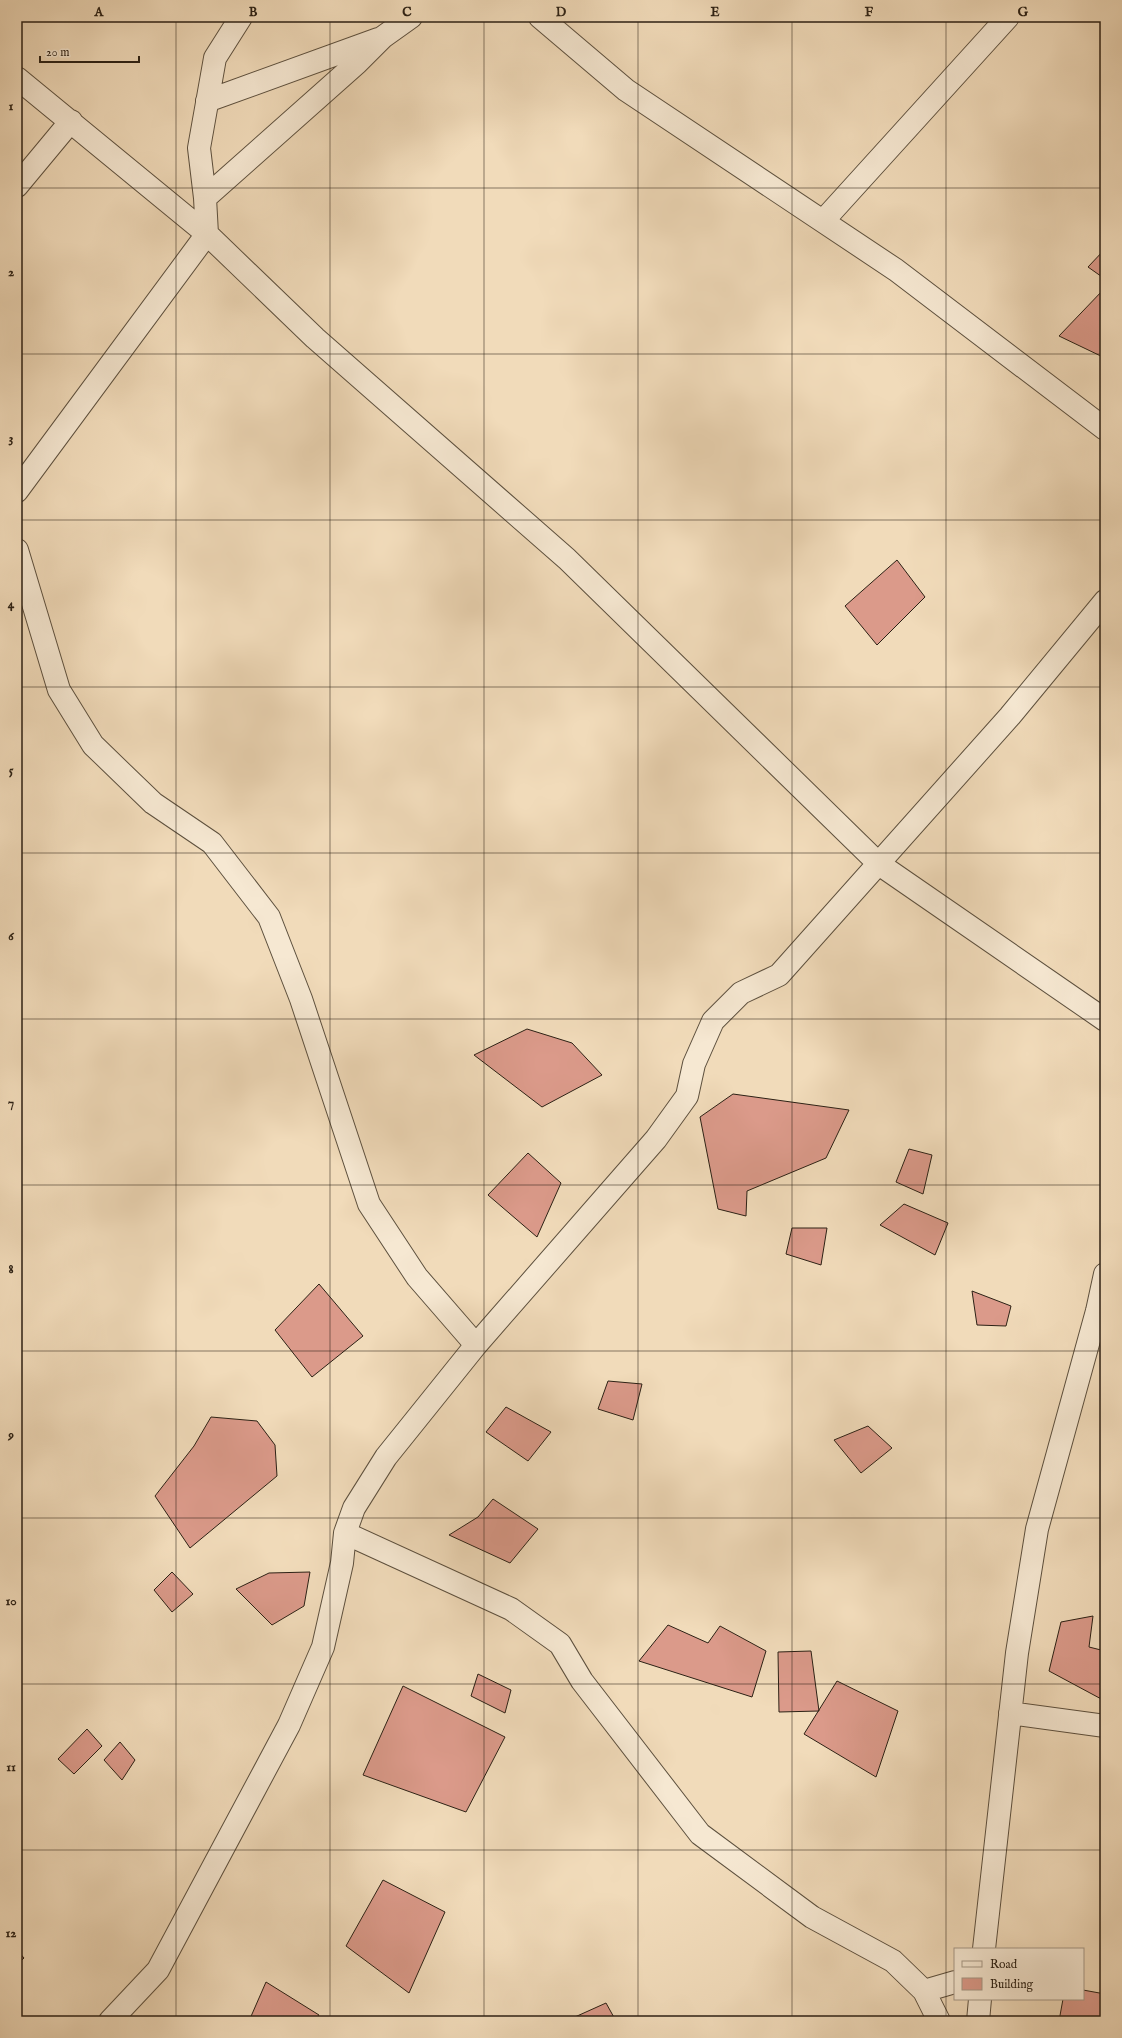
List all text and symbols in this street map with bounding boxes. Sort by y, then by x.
text: A [94,4,105,21]
text: B [249,4,258,21]
text: C [402,4,412,21]
text: D [556,4,567,21]
text: E [710,4,720,21]
text: F [865,4,874,21]
text: G [1018,4,1029,21]
scale bar [40,38,139,64]
text: 20 m [46,45,69,60]
text: 1 [9,98,14,115]
text: 2 [8,264,14,281]
text: 3 [9,430,14,447]
text: 4 [8,596,15,613]
text: 5 [9,762,14,779]
text: 6 [8,928,14,945]
text: 7 [8,1095,14,1112]
text: 8 [8,1261,14,1278]
text: 9 [7,1427,14,1444]
text: 10 [5,1593,17,1610]
text: 11 [6,1759,16,1776]
text: 12 [6,1925,16,1942]
legend [954,1948,1084,2000]
text: Road [990,1957,1018,1972]
text: Building [990,1977,1034,1992]

